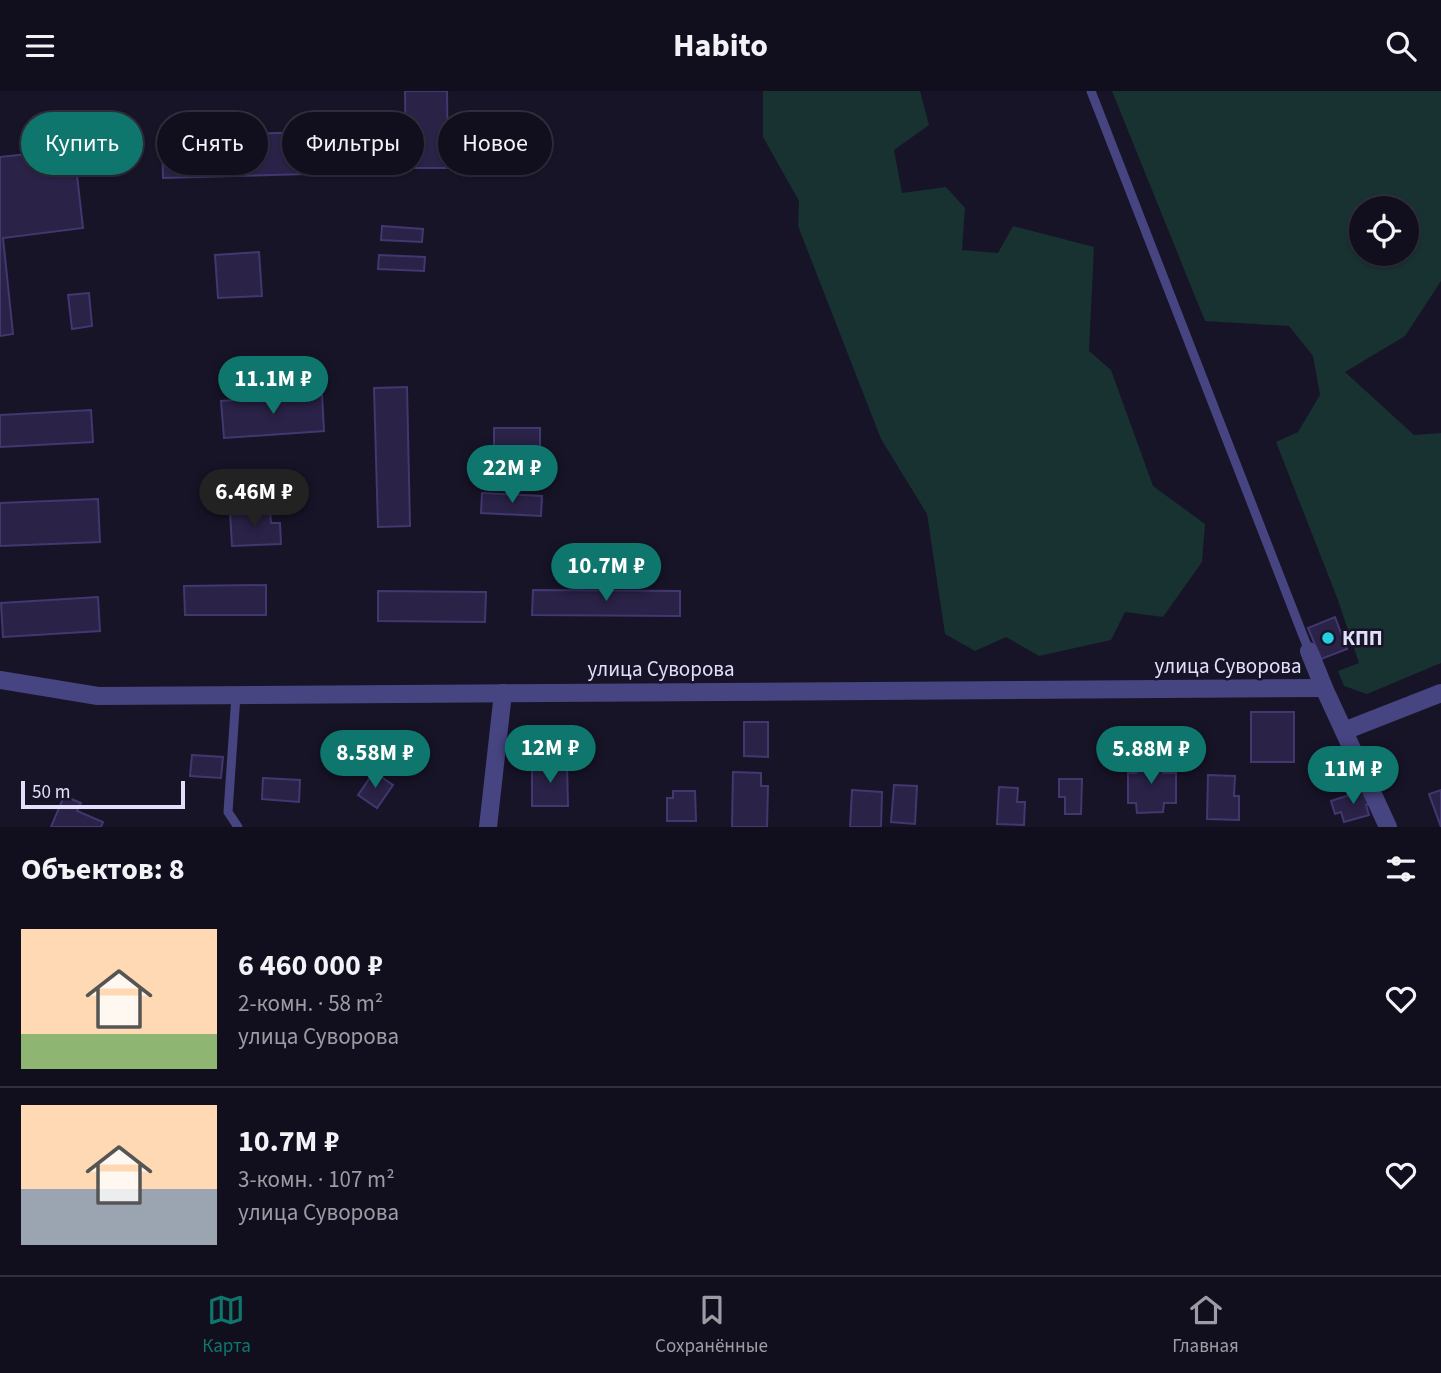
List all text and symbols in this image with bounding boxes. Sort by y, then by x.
text: Habito [673,23,768,69]
icon: menu [21,27,59,65]
icon: search [1382,27,1420,65]
chip: Купить [21,112,143,175]
chip: Снять [157,112,268,175]
chip: Фильтры [282,112,424,175]
chip: Новое [438,112,552,175]
map controls [1349,196,1419,266]
button: locate [1349,196,1419,266]
pin: 11.1M ₽ [208,357,338,416]
text: 11.1M ₽ [234,362,312,395]
pin: 22M ₽ [463,445,561,505]
text: 22M ₽ [483,451,541,484]
pin: 6.46M ₽ [189,469,319,529]
text: 6.46M ₽ [215,475,293,508]
pin: 10.7M ₽ [541,543,671,603]
text: 10.7M ₽ [567,549,645,582]
place label: КПП [1342,623,1383,653]
marker: КПП [1320,630,1336,646]
street label: улица Суворова [1154,651,1302,681]
street label: улица Суворова [587,654,735,684]
pin: 12M ₽ [501,725,599,785]
pin: 5.88M ₽ [1086,727,1216,786]
pin: 8.58M ₽ [310,731,440,790]
text: 12M ₽ [521,731,579,764]
text: 5.88M ₽ [1112,732,1190,765]
text: 8.58M ₽ [336,736,414,769]
pin: 11M ₽ [1304,747,1402,806]
text: 11M ₽ [1324,752,1382,785]
scale bar [21,778,186,810]
text: 50 m [32,779,70,806]
text: Объектов: 8 [21,848,185,891]
icon: filters [1382,850,1420,888]
text: 6 460 000 ₽ [238,944,383,987]
icon: home [77,957,161,1041]
icon: heart [1382,980,1420,1018]
text: 2-комн. · 58 m² [238,987,383,1020]
text: улица Суворова [238,1020,399,1053]
text: 10.7M ₽ [238,1120,339,1163]
icon: home [77,1133,161,1217]
icon: heart [1382,1156,1420,1194]
text: 3-комн. · 107 m² [238,1163,395,1196]
text: улица Суворова [238,1196,399,1229]
tab: Карта [202,1291,251,1360]
tab: Сохранённые [655,1291,768,1360]
tab: Главная [1172,1291,1239,1360]

